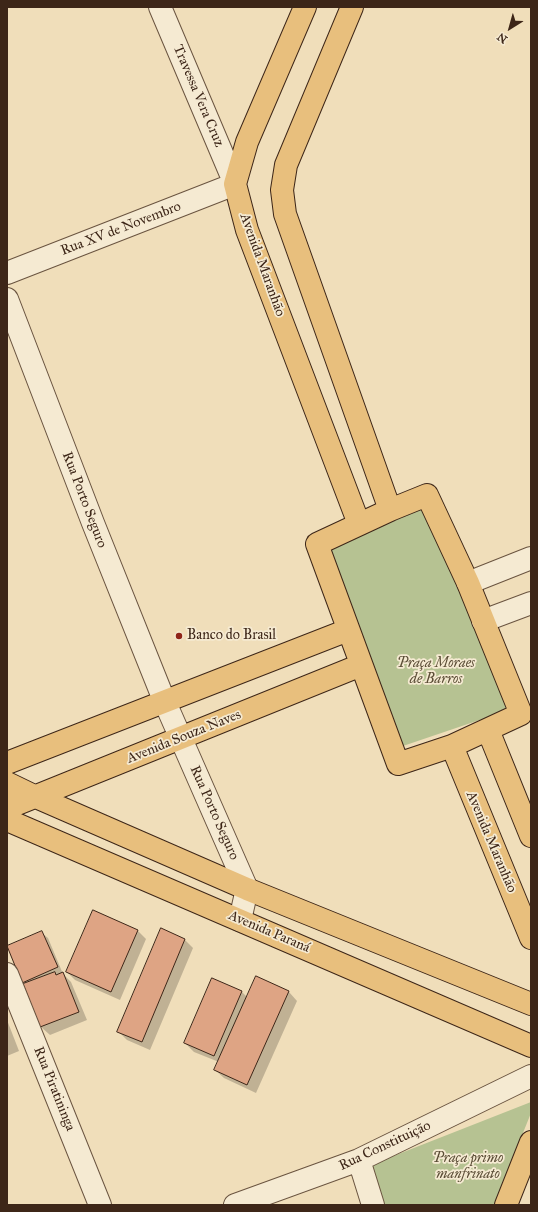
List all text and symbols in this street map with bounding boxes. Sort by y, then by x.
north arrow [490,8,530,48]
text: N [495,30,510,46]
street label: Travessa Vera Cruz [169,42,227,150]
street label: Rua XV de Novembro [59,198,183,260]
street label: Avenida Maranhão [236,211,288,319]
street label: Rua Porto Seguro [58,450,110,550]
place label: Banco do Brasil [187,628,276,644]
marker: Banco do Brasil [174,631,184,641]
park label: Praça Moraes de Barros [397,656,475,688]
street label: Avenida Souza Naves [125,706,243,768]
street label: Rua Porto Seguro [186,763,242,863]
street label: Avenida Maranhão [462,789,520,895]
street label: Avenida Paraná [226,907,312,957]
street label: Rua Piratininga [29,1044,79,1134]
street label: Rua Constituição [336,1117,434,1175]
park label: Praça primo manfrinato [433,1151,503,1184]

